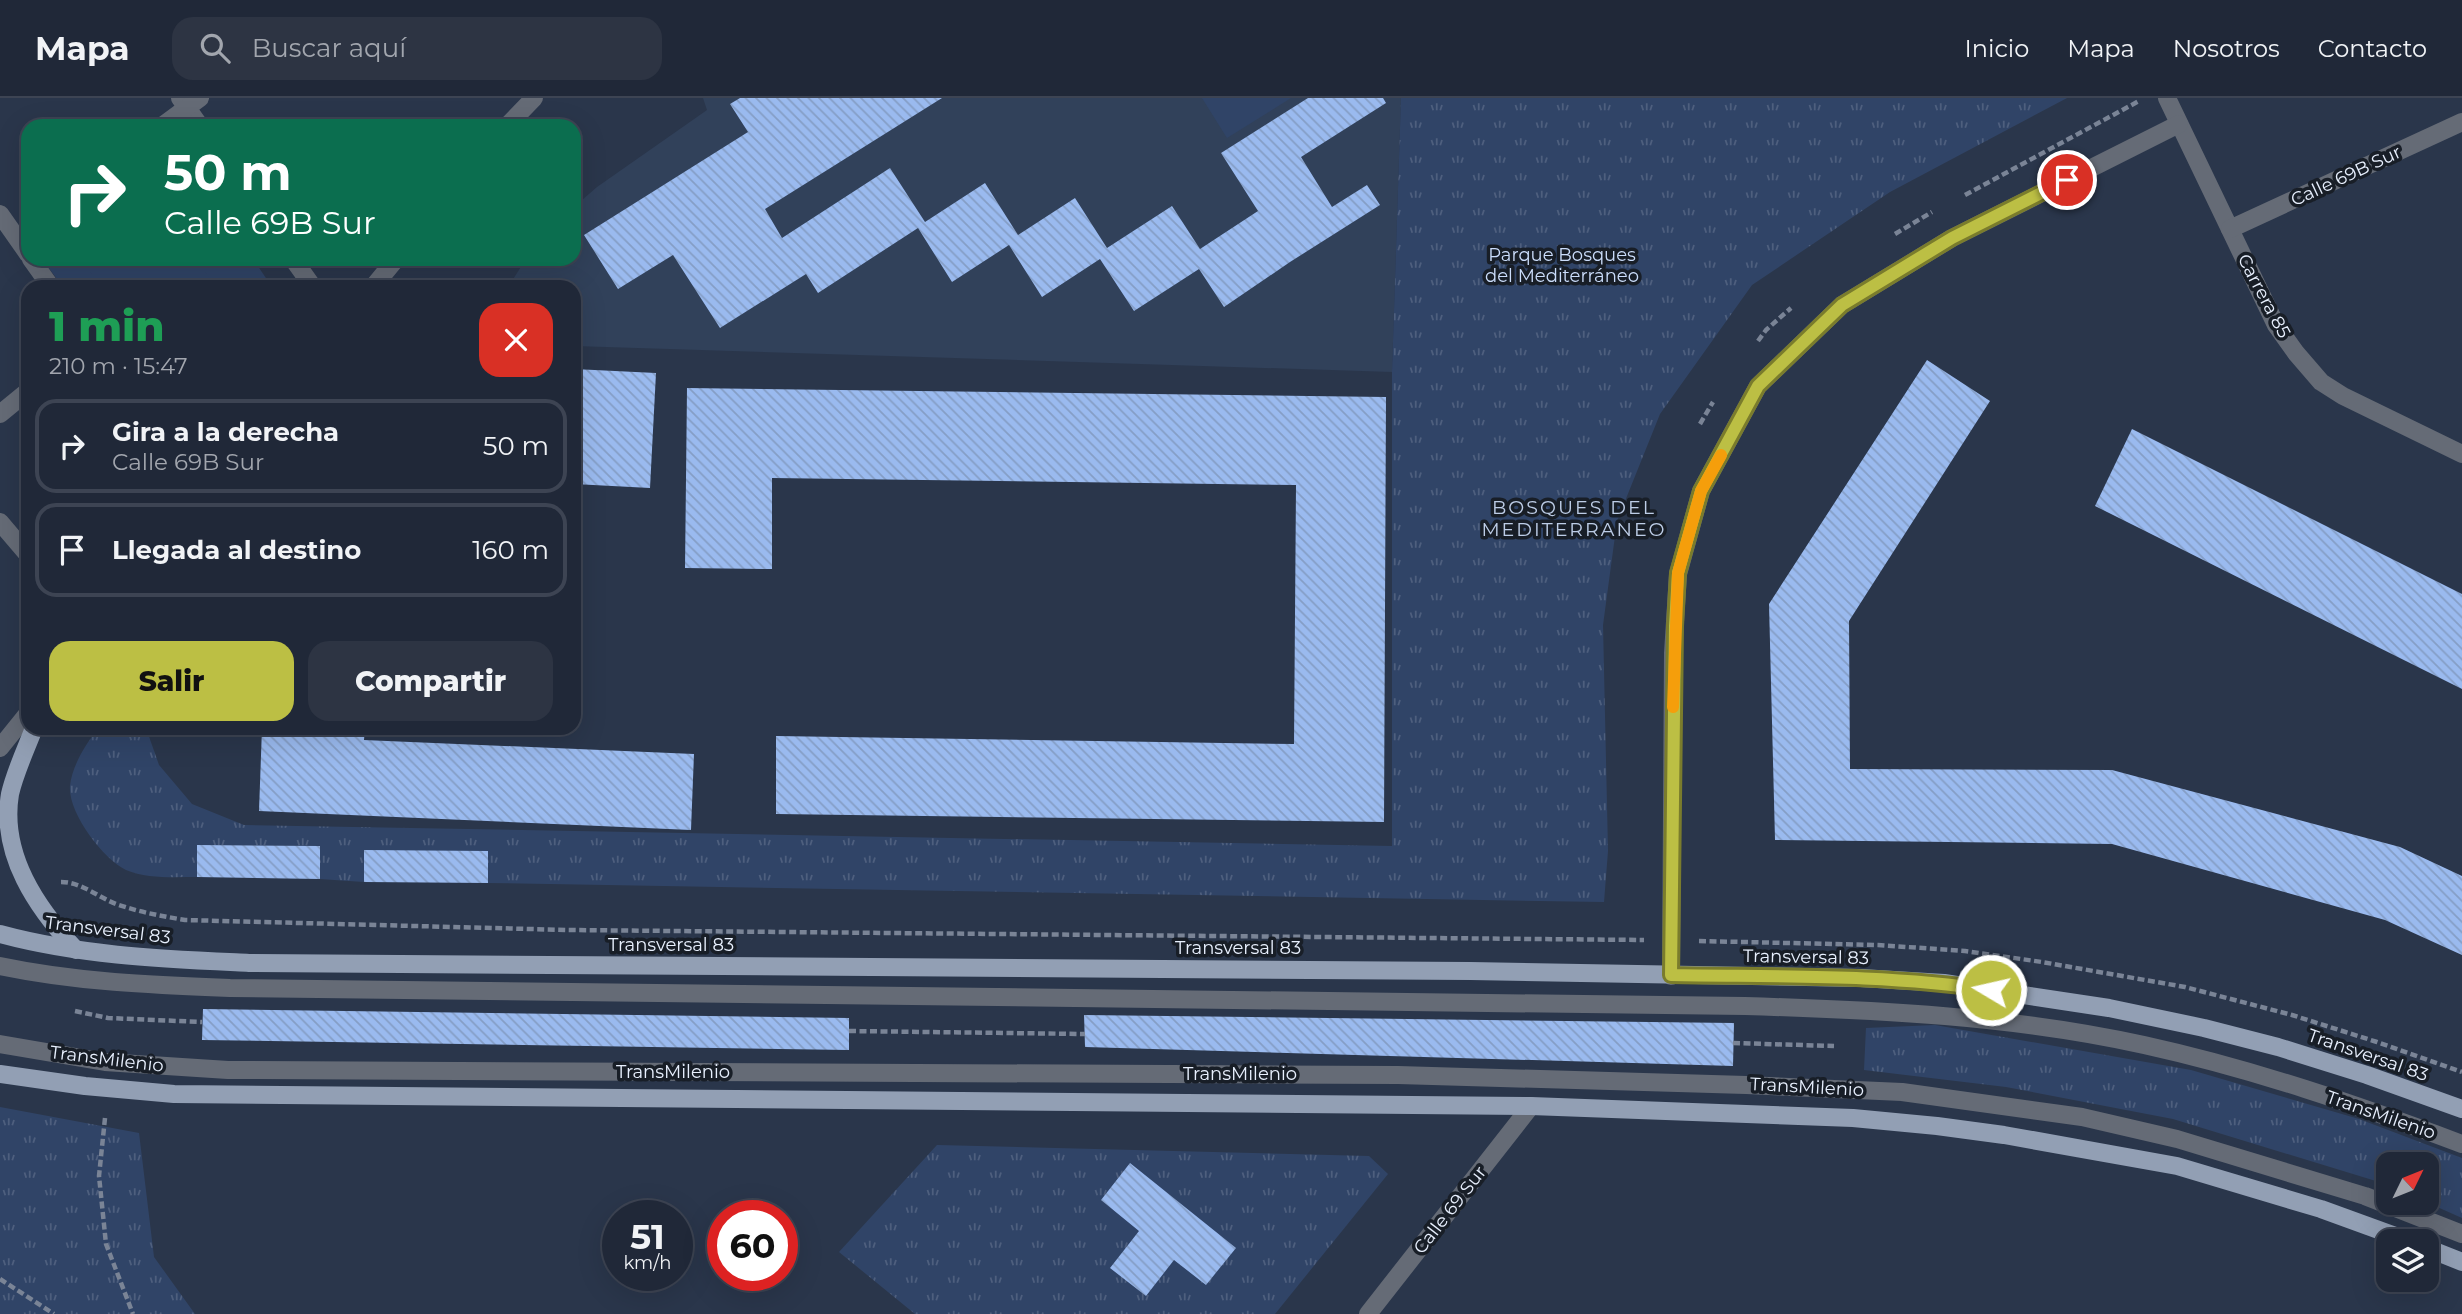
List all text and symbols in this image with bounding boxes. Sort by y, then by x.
search box [172,17,662,80]
text: Mapa [35,28,130,68]
icon: search [196,29,234,67]
text: Buscar aquí [252,32,406,64]
text: Inicio [1964,34,2029,63]
text: Mapa [2067,34,2135,63]
text: Nosotros [2173,34,2280,63]
text: Contacto [2318,34,2427,63]
street label: Calle 69B Sur [2287,141,2405,211]
text: 50 m [164,143,292,202]
icon: right [49,147,140,238]
pin [2037,150,2097,210]
icon: arrive [2048,161,2086,199]
text: Calle 69B Sur [164,203,376,242]
park label: Parque Bosques del Mediterráneo [1485,244,1639,287]
street label: Carrera 85 [2233,250,2295,342]
text: 1 min [49,300,165,352]
button: close [479,303,553,377]
text: 210 m · 15:47 [49,352,188,380]
text: Gira a la derecha [112,416,339,448]
icon: right [53,427,91,465]
text: 50 m [483,430,549,462]
text: Calle 69B Sur [112,448,264,476]
district label: BOSQUES DEL MEDITERRANEO [1481,496,1667,541]
icon: arrive [53,531,91,569]
text: Llegada al destino [112,534,361,566]
text: 160 m [472,534,549,566]
button: Salir [49,641,294,721]
button: Compartir [308,641,553,721]
street label: Transversal 83 [44,911,172,949]
street label: Transversal 83 [608,934,734,956]
street label: Transversal 83 [1175,937,1301,959]
street label: Transversal 83 [1743,945,1869,969]
position arrow [1954,953,2028,1027]
street label: Transversal 83 [2305,1024,2431,1086]
street label: TransMilenio [49,1041,165,1077]
street label: TransMilenio [616,1061,730,1083]
street label: TransMilenio [1183,1063,1297,1085]
street label: TransMilenio [1749,1073,1865,1101]
street label: TransMilenio [2323,1086,2439,1144]
north arrow [2376,1152,2440,1214]
map controls [2376,1152,2439,1292]
street label: Calle 69 Sur [1409,1162,1491,1258]
speed limit sign: 60 [707,1200,798,1291]
text: 51 [630,1215,665,1258]
button: layers [2376,1229,2439,1292]
text: km/h [623,1252,672,1274]

